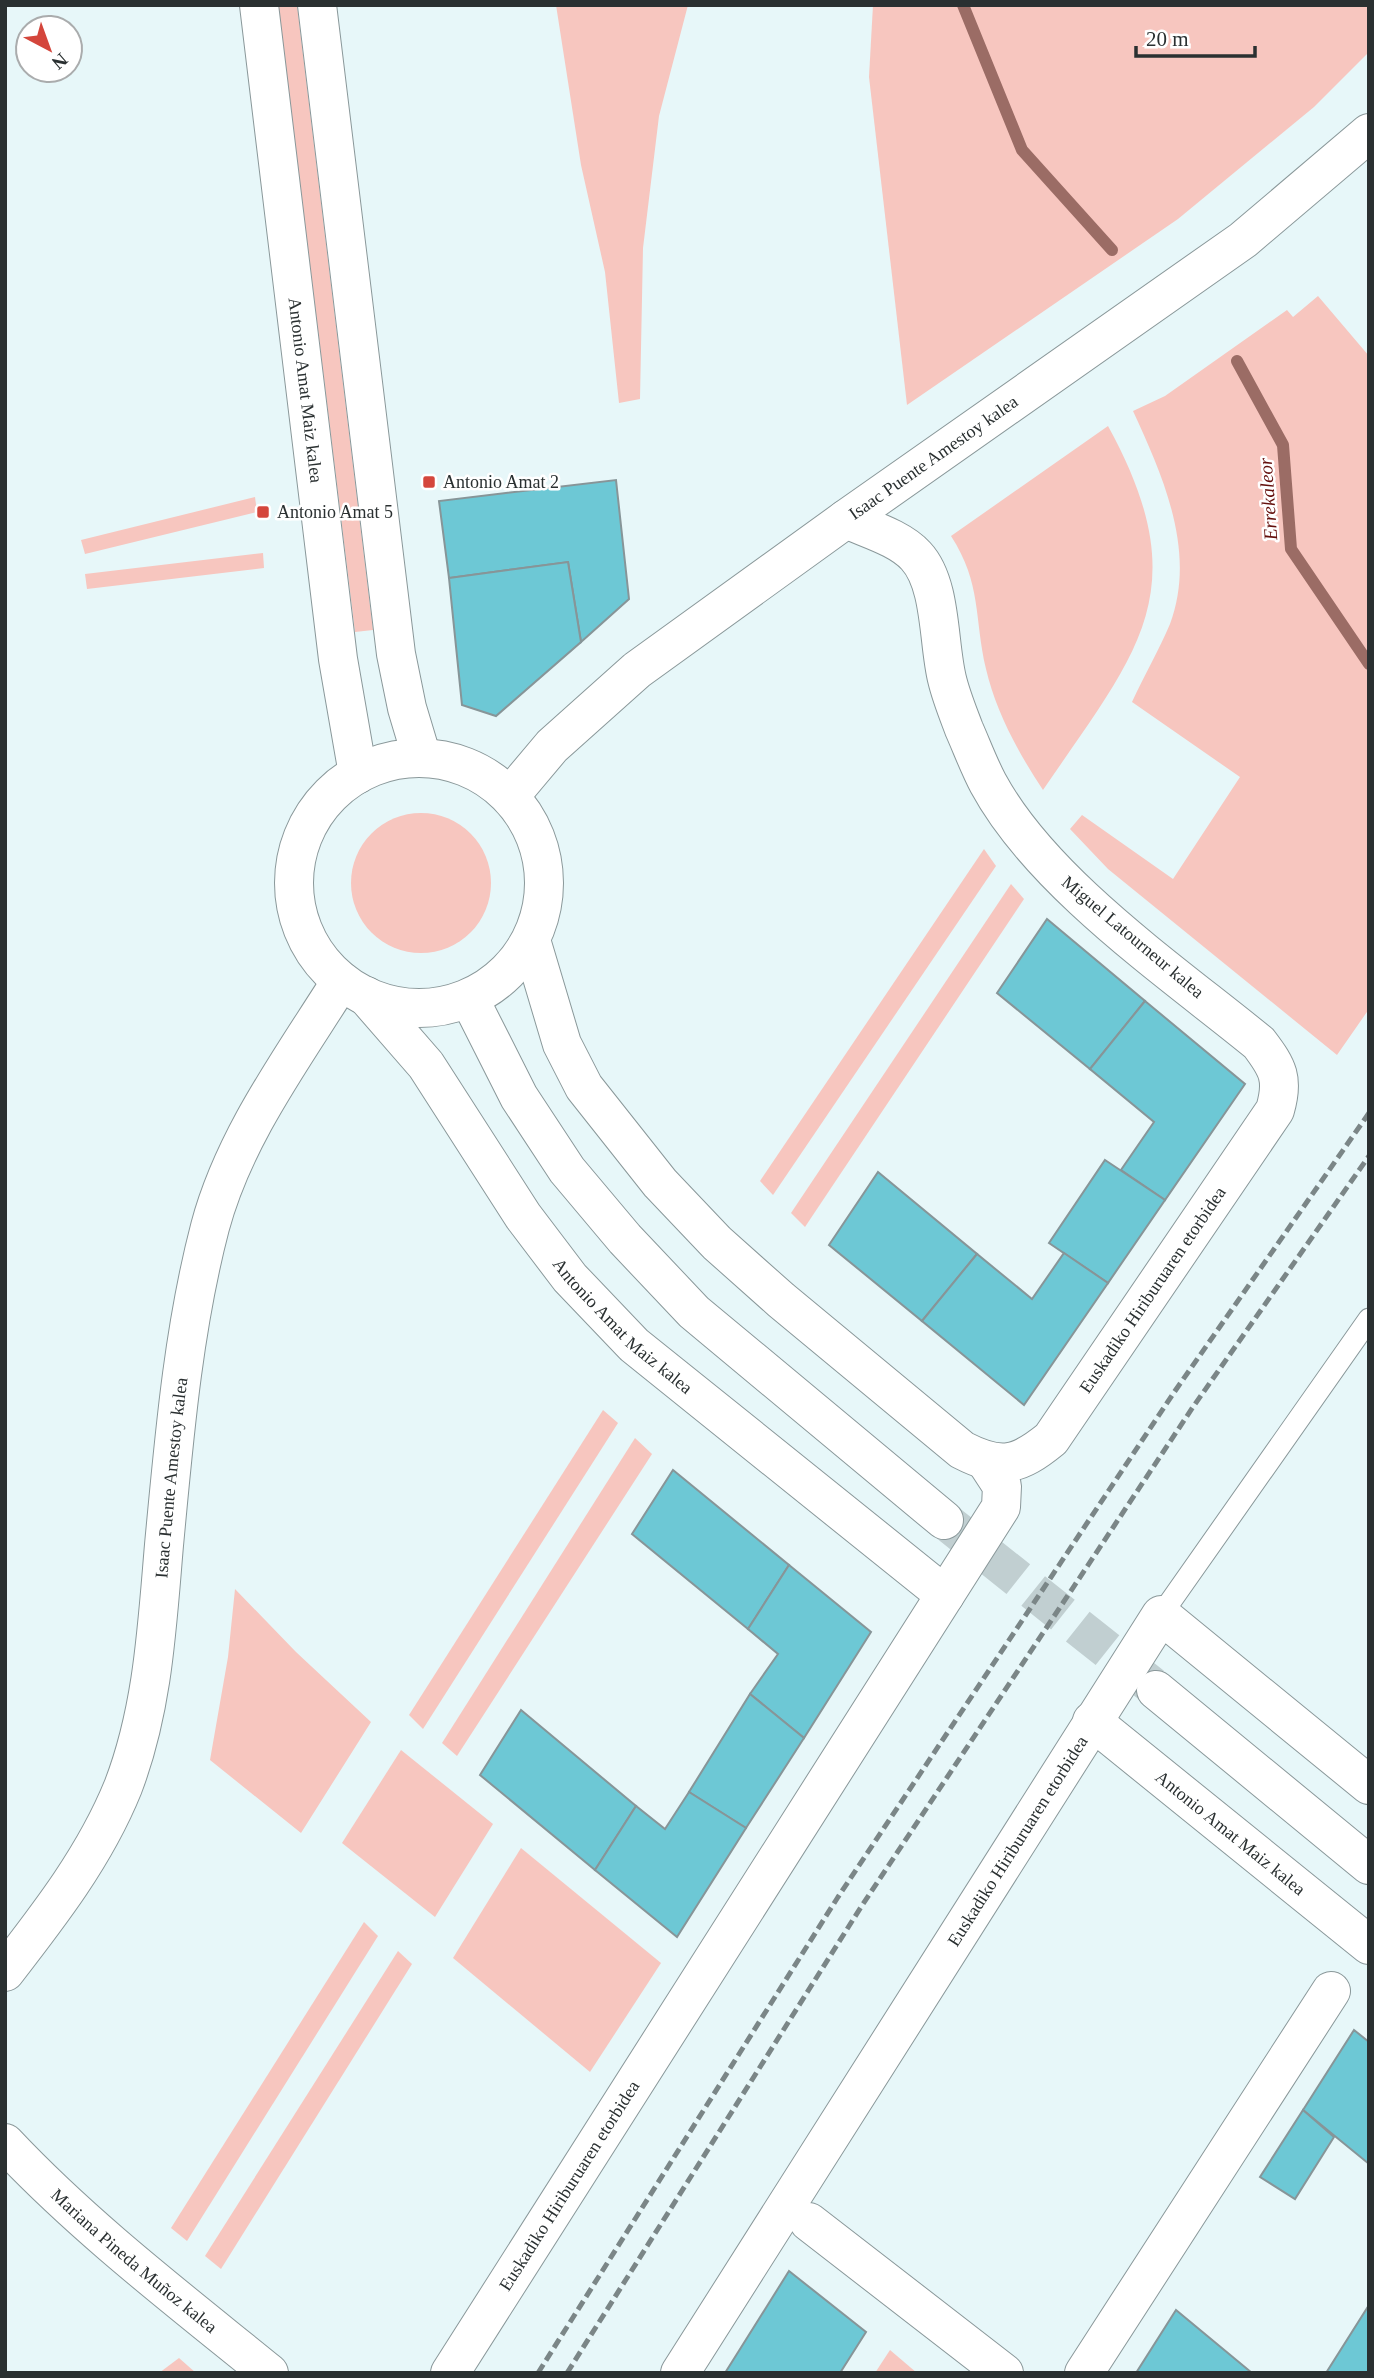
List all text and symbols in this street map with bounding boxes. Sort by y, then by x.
north arrow [14,14,84,84]
scale bar [1136,14,1255,58]
text: 20 m [1146,27,1189,51]
text: N [48,49,72,74]
street label: Antonio Amat Maiz kalea [284,296,327,484]
street label: Isaac Puente Amestoy kalea [845,391,1022,524]
water label: Errekaleor [1255,456,1281,542]
place label: Antonio Amat 2 [443,472,559,492]
marker: Antonio Amat 2 [421,474,437,490]
place label: Antonio Amat 5 [277,502,393,522]
marker: Antonio Amat 5 [255,504,271,520]
street label: Miguel Latourneur kalea [1058,872,1208,1002]
street label: Euskadiko Hiriburuaren etorbidea [1075,1183,1230,1397]
street label: Antonio Amat Maiz kalea [549,1254,696,1398]
street label: Isaac Puente Amestoy kalea [151,1376,191,1579]
street label: Euskadiko Hiriburuaren etorbidea [943,1732,1092,1950]
street label: Antonio Amat Maiz kalea [1152,1766,1309,1899]
street label: Euskadiko Hiriburuaren etorbidea [495,2077,643,2294]
street label: Mariana Pineda Muñoz kalea [47,2185,221,2337]

